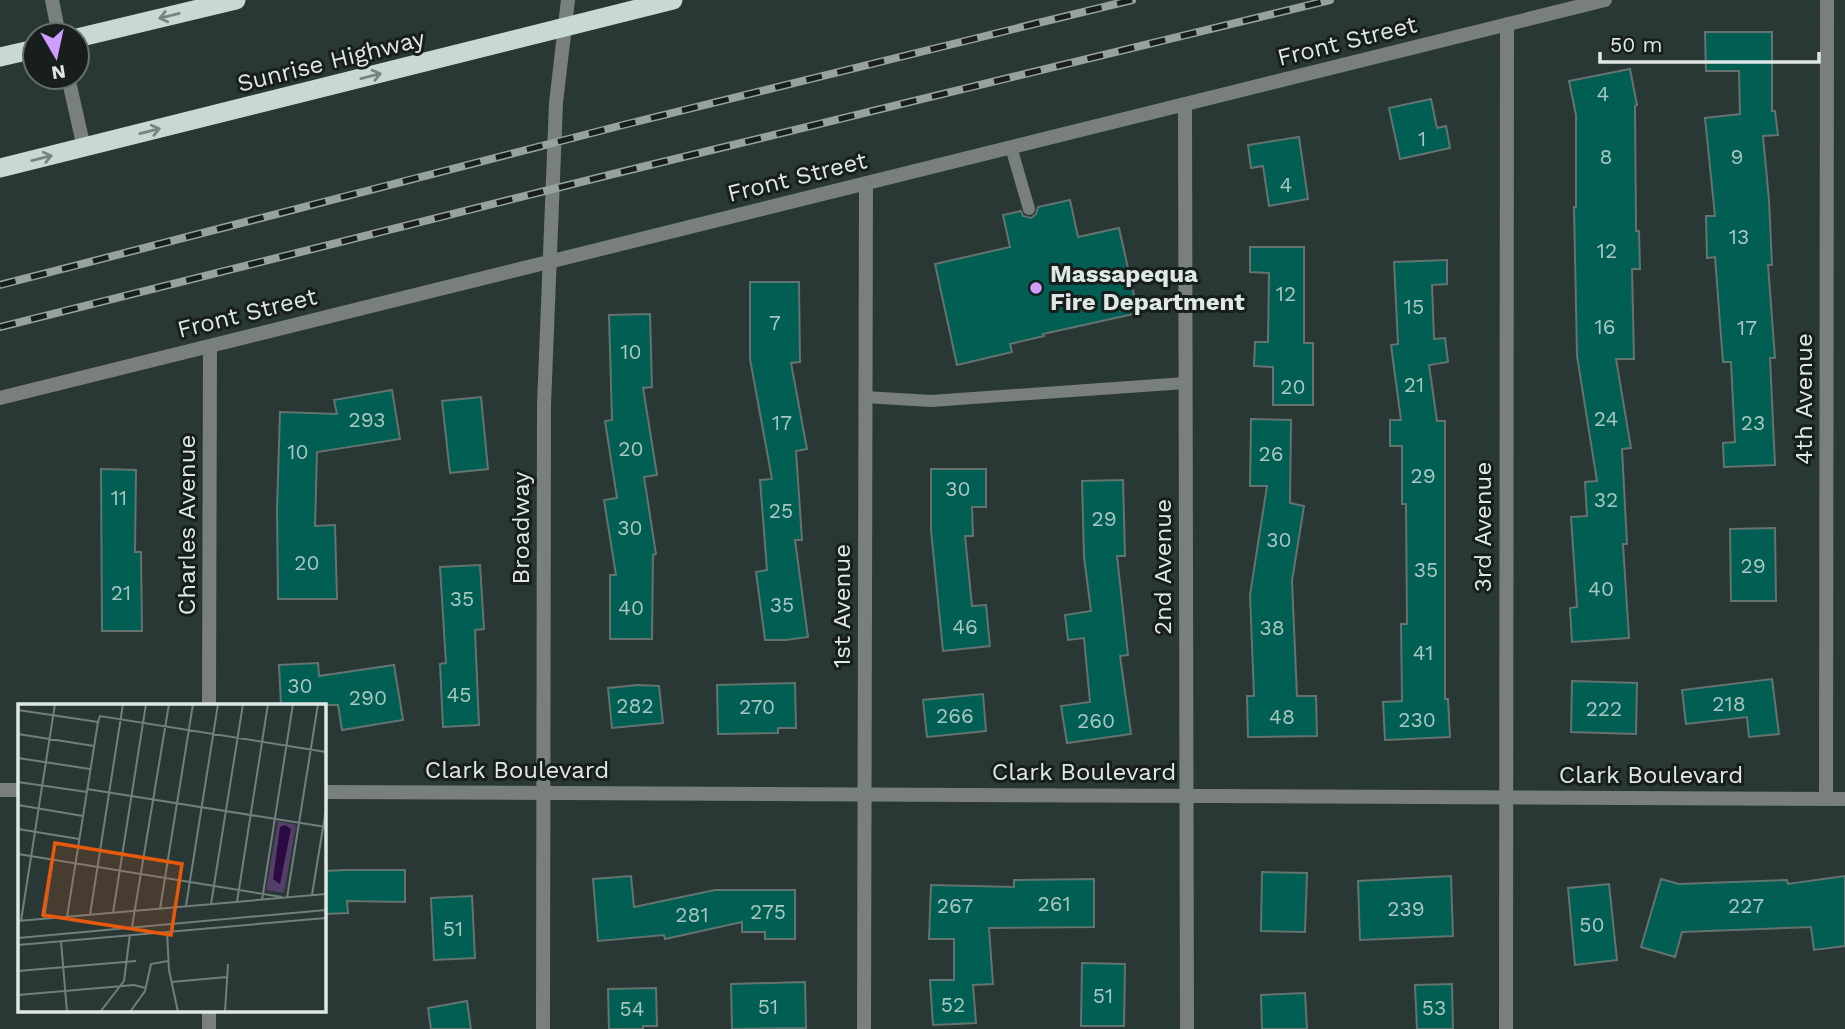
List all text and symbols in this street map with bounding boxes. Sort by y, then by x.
one-way arrow [158,10,181,23]
street label: Front Street [1274,10,1420,72]
north arrow [21,21,91,91]
scale bar [1600,21,1819,65]
street label: Sunrise Highway [234,24,428,98]
text: 50 m [1610,32,1662,57]
text: N [50,60,67,85]
one-way arrow [359,69,382,82]
house number: 4 [1597,81,1609,106]
one-way arrow [138,124,161,137]
house number: 1 [1418,126,1426,151]
house number: 8 [1600,144,1612,169]
house number: 9 [1731,144,1743,169]
street label: Front Street [724,146,870,208]
one-way arrow [30,151,53,164]
house number: 4 [1280,172,1292,197]
house number: 13 [1729,224,1749,249]
house number: 12 [1597,238,1617,263]
place label: Massapequa Fire Department [1050,260,1245,316]
marker: Massapequa Fire Department [1028,280,1044,296]
house number: 12 [1276,281,1296,306]
street label: Front Street [174,282,320,344]
house number: 15 [1404,294,1424,319]
house number: 7 [769,310,781,335]
house number: 16 [1595,314,1615,339]
house number: 17 [1737,315,1757,340]
street label: 4th Avenue [1790,333,1818,465]
house number: 10 [620,339,642,364]
house number: 21 [1404,372,1424,397]
house number: 20 [1280,374,1306,399]
house number: 24 [1594,406,1618,431]
house number: 293 [348,407,386,432]
house number: 17 [772,410,792,435]
house number: 23 [1741,410,1765,435]
street label: Charles Avenue [173,435,201,615]
house number: 20 [618,436,644,461]
house number: 10 [287,439,309,464]
house number: 26 [1258,441,1284,466]
street label: 3rd Avenue [1469,462,1497,592]
house number: 29 [1410,463,1436,488]
street label: Broadway [507,471,535,585]
house number: 30 [945,476,971,501]
house number: 11 [111,485,127,510]
house number: 32 [1594,487,1618,512]
house number: 25 [769,498,793,523]
street label: 2nd Avenue [1149,499,1177,635]
house number: 29 [1091,506,1117,531]
house number: 30 [617,515,643,540]
house number: 30 [1266,527,1292,552]
street label: 1st Avenue [828,544,856,668]
house number: 20 [294,550,320,575]
house number: 29 [1740,553,1766,578]
house number: 35 [1414,557,1438,582]
house number: 40 [1588,576,1614,601]
house number: 21 [111,580,131,605]
house number: 35 [450,586,474,611]
house number: 35 [770,592,794,617]
house number: 40 [618,595,644,620]
house number: 46 [952,614,978,639]
house number: 38 [1259,615,1285,640]
house number: 41 [1413,640,1433,665]
house number: 30 [287,673,313,698]
house number: 45 [446,682,472,707]
house number: 290 [349,685,387,710]
house number: 218 [1712,691,1746,716]
house number: 282 [616,693,654,718]
house number: 270 [739,694,775,719]
house number: 222 [1586,696,1622,721]
house number: 266 [936,703,974,728]
inset map [18,704,326,1012]
house number: 48 [1269,704,1295,729]
house number: 230 [1398,707,1436,732]
house number: 260 [1077,708,1115,733]
street label: Clark Boulevard [425,756,609,784]
street label: Clark Boulevard [992,758,1176,786]
street label: Clark Boulevard [1559,761,1743,789]
house number: 261 [1037,891,1071,916]
house number: 267 [937,893,974,918]
house number: 227 [1728,893,1764,918]
house number: 239 [1387,896,1425,921]
house number: 275 [750,899,786,924]
house number: 281 [675,902,709,927]
house number: 50 [1579,912,1605,937]
house number: 51 [443,916,463,941]
house number: 51 [1093,983,1113,1008]
house number: 52 [941,992,965,1017]
house number: 51 [758,994,778,1019]
house number: 53 [1422,995,1446,1020]
house number: 54 [619,996,645,1021]

